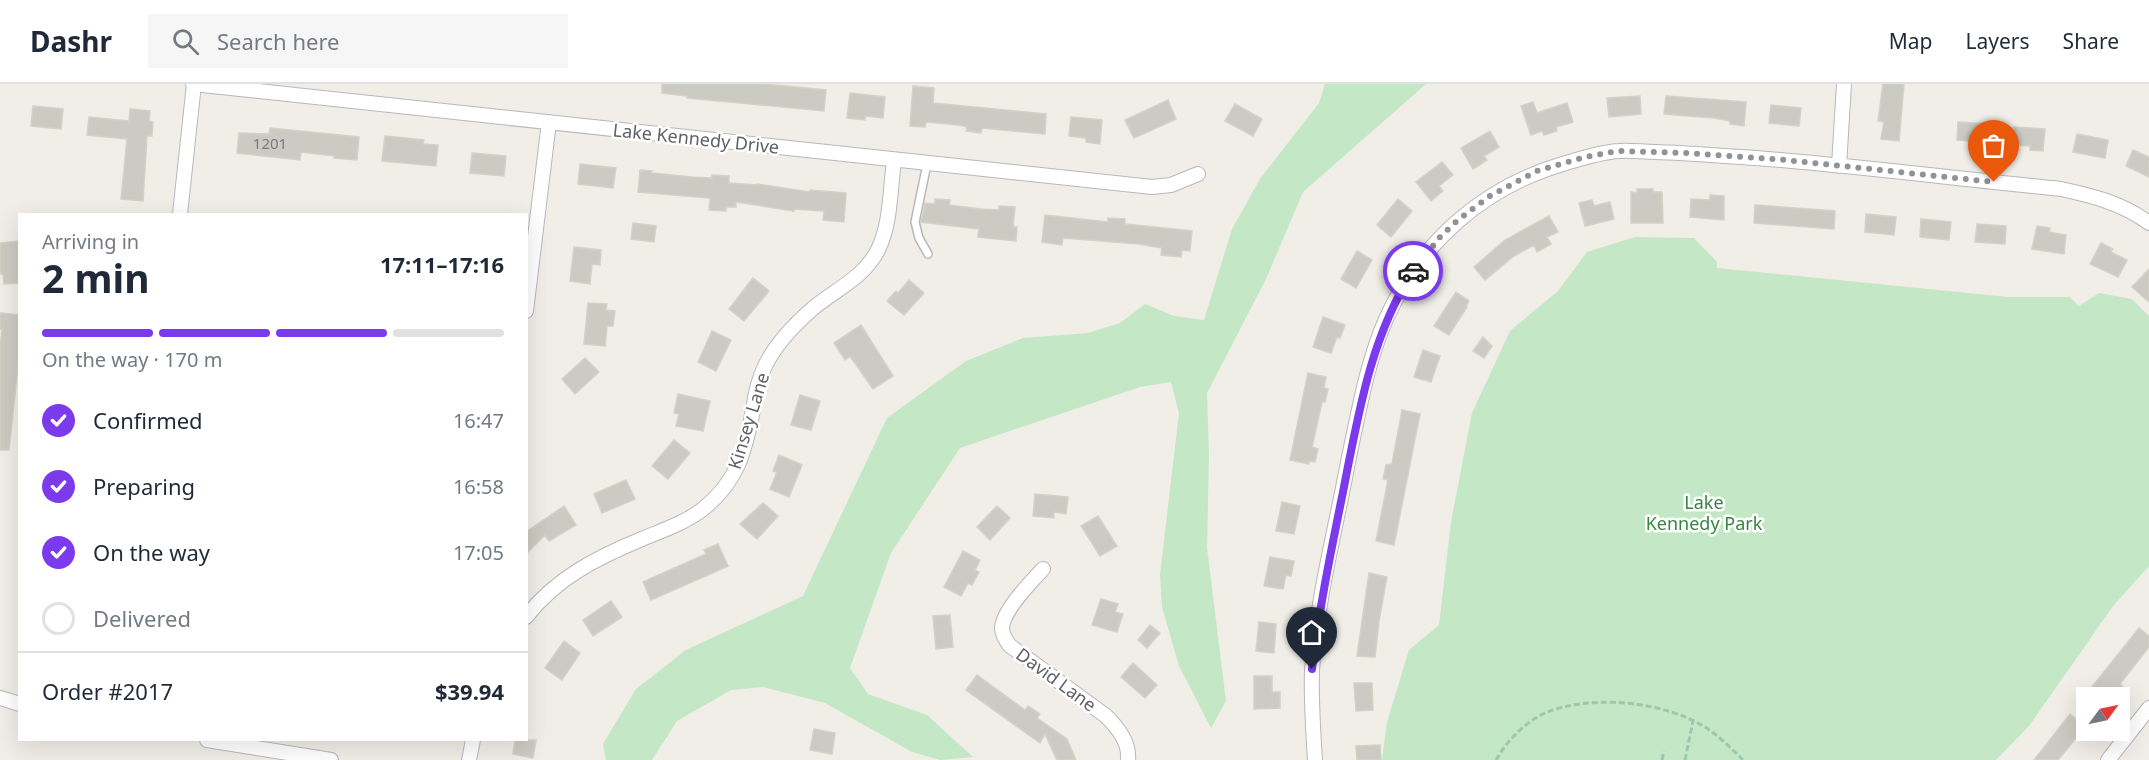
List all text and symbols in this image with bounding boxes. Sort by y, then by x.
search box [148,14,568,68]
text: Dashr [30,22,112,60]
icon: search [169,25,202,58]
text: Search here [217,26,339,56]
text: Map [1889,27,1933,55]
text: Layers [1966,27,2030,55]
text: Share [2063,27,2119,55]
street label: Lake Kennedy Drive [612,117,780,159]
pin [1968,120,2019,182]
icon: bag [1977,129,2010,162]
house number: 1201 [253,133,287,153]
text: Arriving in [42,228,139,255]
courier [1383,241,1443,301]
text: 17:11–17:16 [380,249,504,279]
text: 2 min [42,251,149,304]
icon: car [1397,255,1430,288]
text: On the way · 170 m [42,346,222,373]
street label: Kinsey Lane [722,369,774,472]
icon: check [42,404,75,437]
text: Confirmed [93,405,203,435]
text: 16:47 [453,407,504,434]
icon: check [42,470,75,503]
text: Preparing [93,471,195,501]
text: 16:58 [453,473,504,500]
park label: Lake Kennedy Park [1646,490,1763,535]
icon: check [42,536,75,569]
text: On the way [93,537,210,567]
text: 17:05 [453,539,504,566]
text: Delivered [93,603,191,633]
pin [1286,607,1337,669]
icon: home [1295,616,1328,649]
street label: David Lane [1012,642,1102,716]
text: Order #2017 [42,676,173,706]
text: $39.94 [435,676,504,706]
north arrow [2076,687,2130,741]
map controls [2076,687,2130,741]

